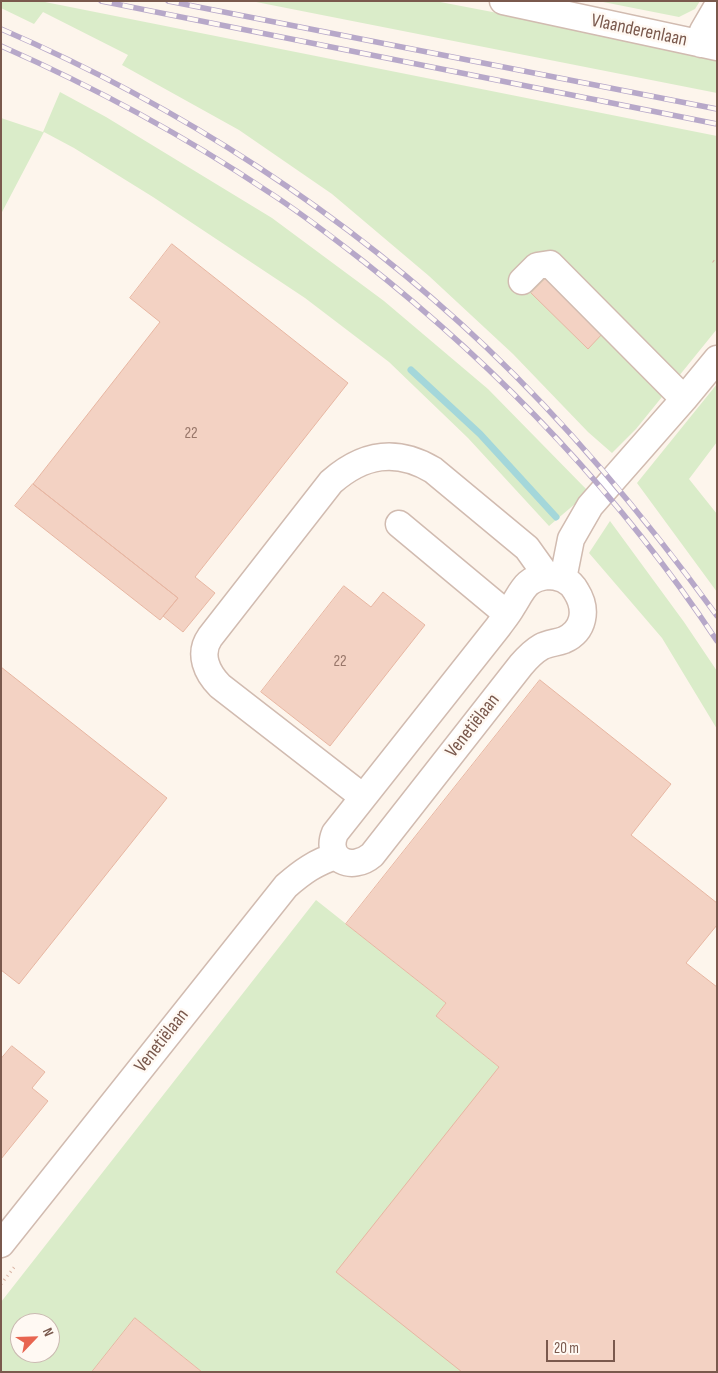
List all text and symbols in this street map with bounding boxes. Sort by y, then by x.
street label: Vlaanderenlaan [589,10,689,52]
house number: 22 [184,424,198,444]
house number: 22 [333,652,347,672]
street label: Venetiëlaan [441,690,505,762]
street label: Venetiëlaan [130,1005,194,1077]
north arrow [10,1313,60,1363]
text: N [39,1325,58,1339]
scale bar [548,1330,617,1362]
text: 20 m [554,1339,579,1358]

